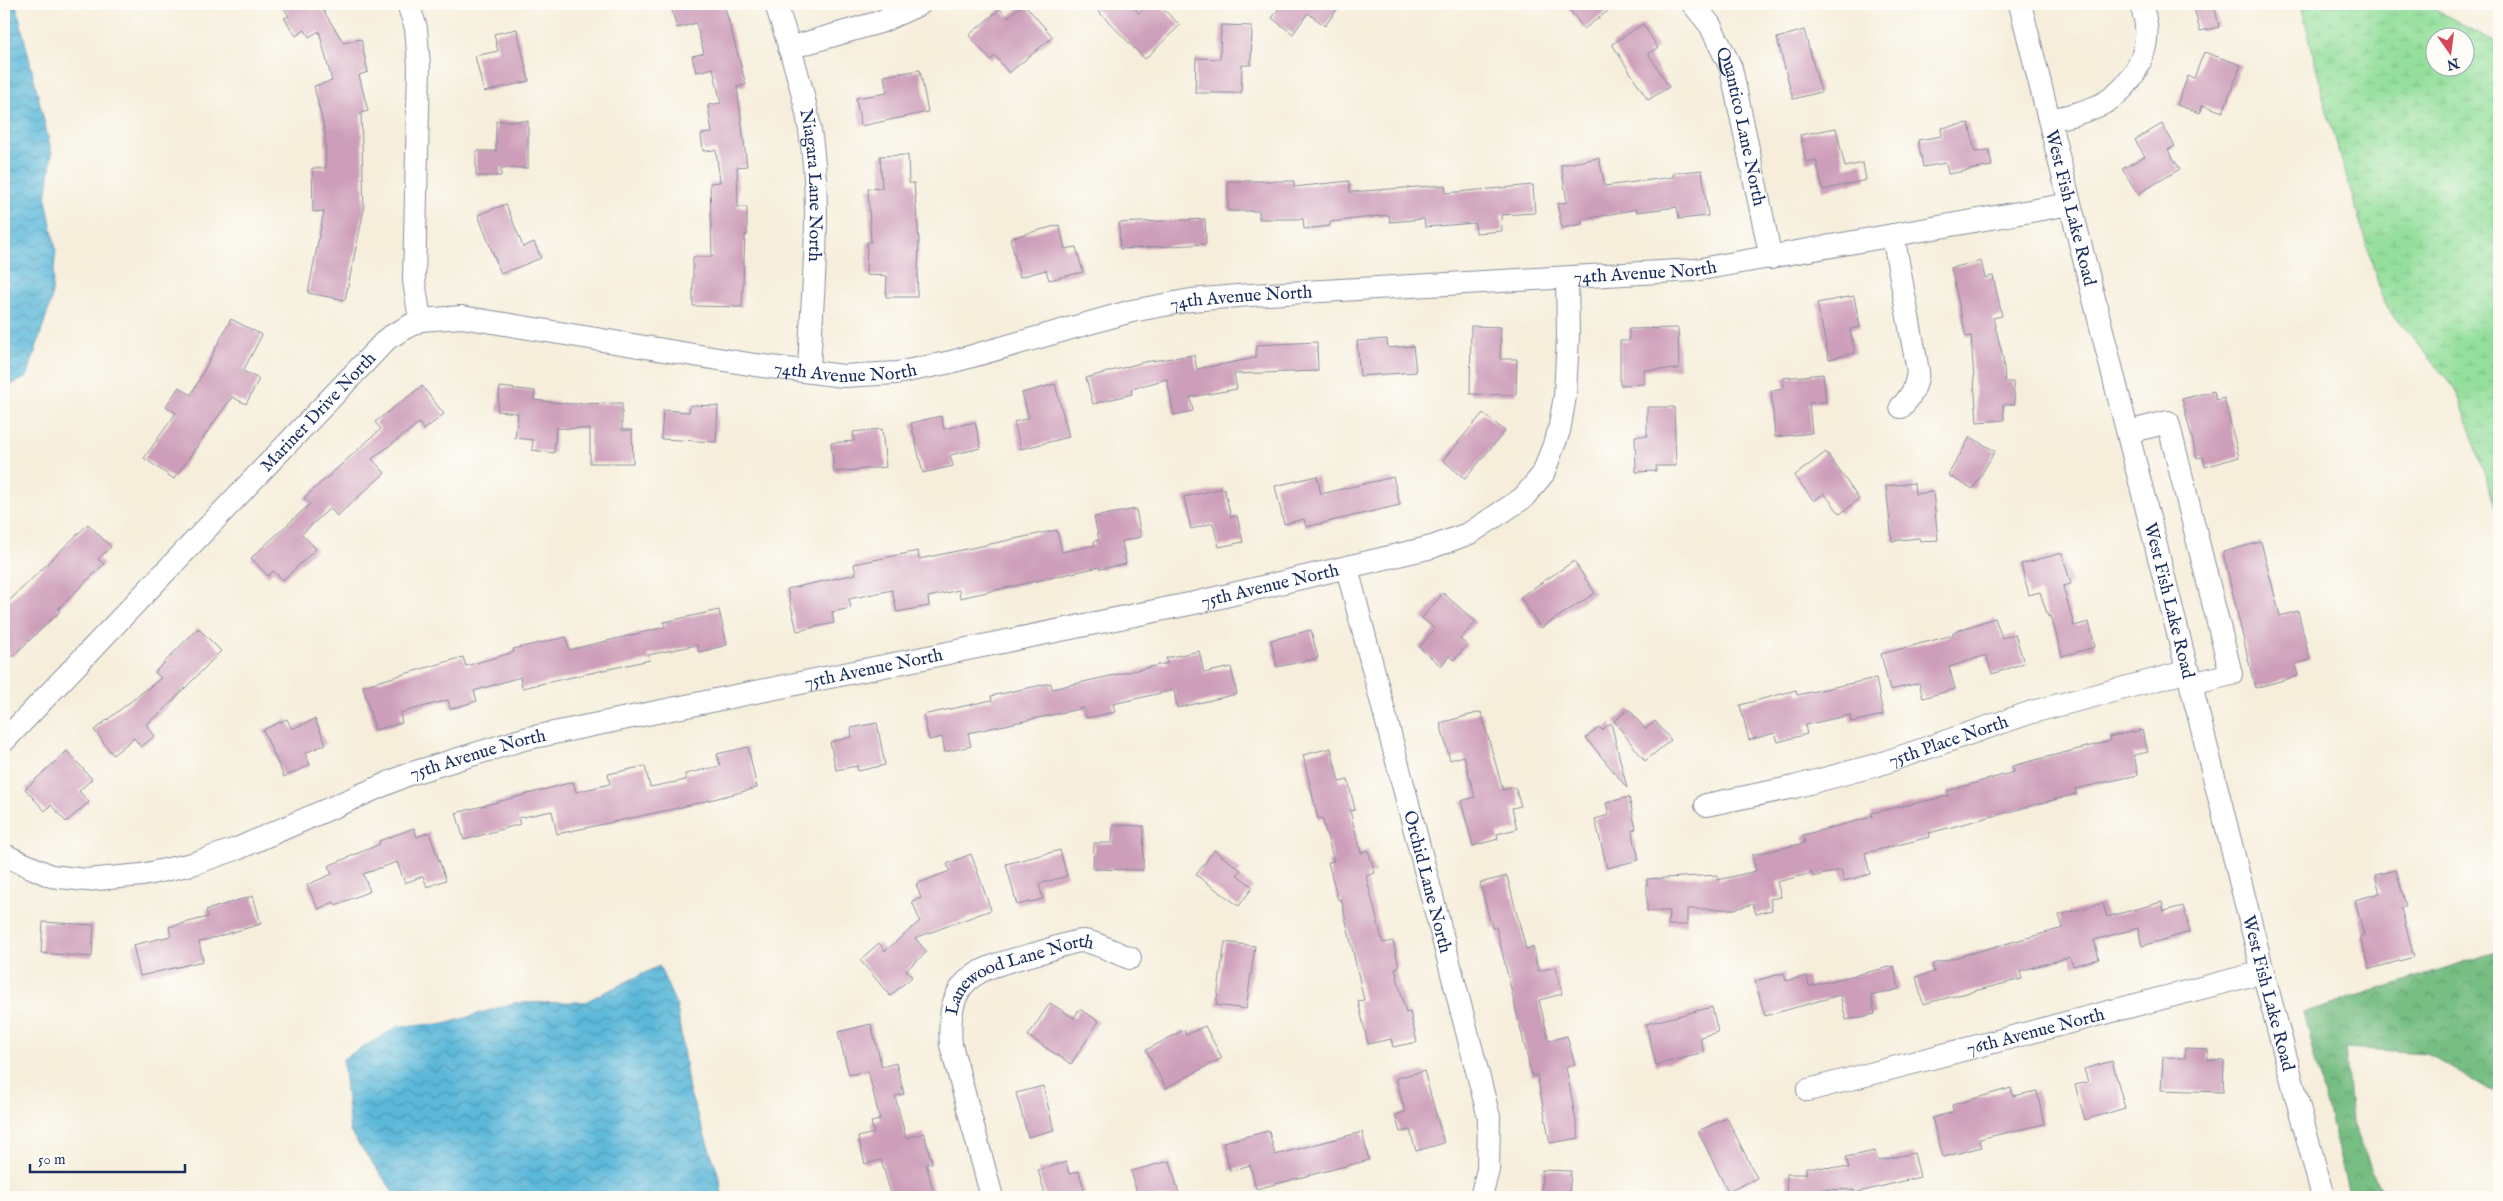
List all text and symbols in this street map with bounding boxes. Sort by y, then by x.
north arrow [2426,28,2476,78]
street label: Quantico Lane North [1709,43,1770,209]
text: N [2445,53,2462,74]
street label: Niagara Lane North [793,107,826,263]
street label: West Fish Lake Road [2039,128,2100,289]
street label: 74th Avenue North [1573,256,1719,290]
street label: 74th Avenue North [1168,281,1313,317]
street label: Mariner Drive North [256,347,382,478]
street label: 74th Avenue North [773,357,919,389]
street label: West Fish Lake Road [2138,520,2199,682]
street label: 75th Avenue North [1199,559,1342,614]
street label: 75th Avenue North [803,644,945,695]
street label: 75th Place North [1886,711,2012,773]
street label: 75th Avenue North [407,725,549,786]
street label: Orchid Lane North [1397,808,1456,956]
street label: West Fish Lake Road [2236,913,2299,1074]
street label: Lanewood Lane North [941,931,1096,1017]
street label: 76th Avenue North [1964,1003,2108,1061]
scale bar [30,1141,185,1173]
text: 50 m [38,1150,66,1169]

